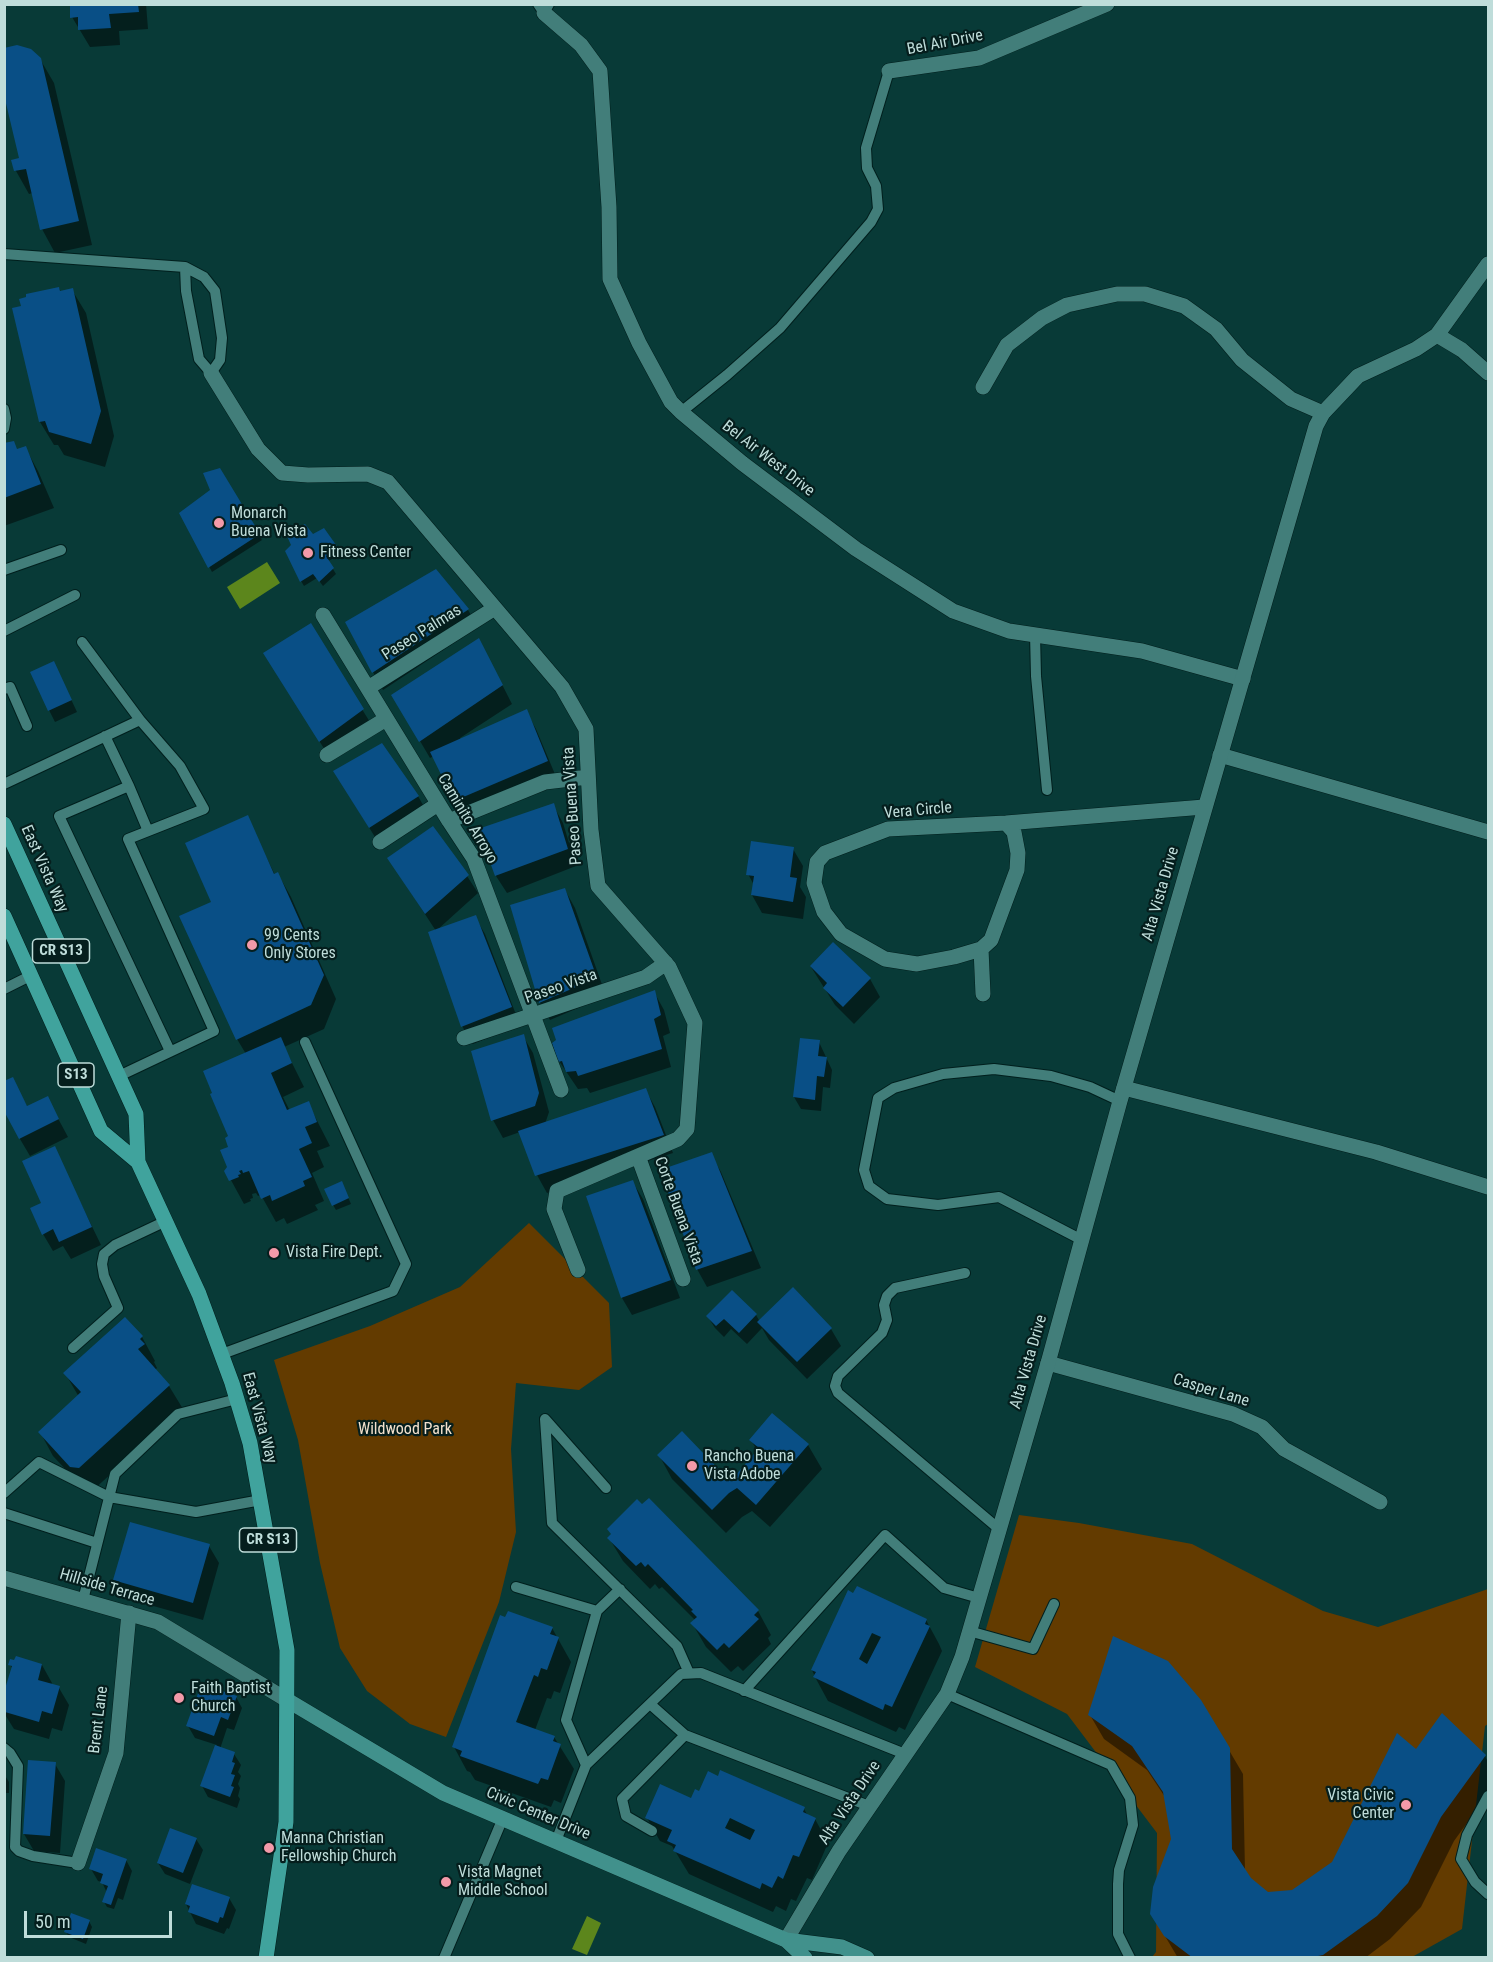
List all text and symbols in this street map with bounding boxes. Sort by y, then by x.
street label: Bel Air Drive [905,26,985,60]
street label: Bel Air West Drive [718,417,818,501]
place label: Monarch Buena Vista [231,504,306,542]
marker: Monarch Buena Vista [212,516,226,530]
place label: Fitness Center [320,543,411,563]
marker: Fitness Center [301,546,315,560]
street label: Paseo Palmas [379,601,465,665]
street label: Paseo Buena Vista [559,746,587,866]
street label: Caminito Arroyo [433,771,501,867]
street label: Vera Circle [883,798,953,824]
street label: East Vista Way [16,822,72,916]
street label: Alta Vista Drive [1138,845,1184,943]
place label: 99 Cents Only Stores [264,926,336,964]
marker: 99 Cents Only Stores [245,938,259,952]
road number: CR S13 [32,939,90,963]
street label: Paseo Vista [522,966,600,1008]
road number: S13 [58,1063,94,1087]
street label: Corte Buena Vista [650,1154,706,1268]
place label: Vista Fire Dept. [286,1243,383,1263]
marker: Vista Fire Dept. [267,1246,281,1260]
street label: Alta Vista Drive [1006,1313,1052,1411]
street label: East Vista Way [238,1370,280,1466]
street label: Casper Lane [1171,1370,1251,1412]
park label: Wildwood Park [358,1420,452,1440]
place label: Rancho Buena Vista Adobe [704,1447,794,1485]
marker: Rancho Buena Vista Adobe [685,1459,699,1473]
road number: CR S13 [240,1528,296,1552]
street label: Hillside Terrace [57,1565,157,1611]
place label: Faith Baptist Church [191,1679,271,1717]
street label: Brent Lane [85,1685,113,1755]
marker: Faith Baptist Church [172,1691,186,1705]
street label: Alta Vista Drive [815,1757,885,1849]
street label: Civic Center Drive [483,1783,593,1845]
place label: Vista Civic Center [1327,1786,1394,1824]
marker: Vista Civic Center [1399,1798,1413,1812]
place label: Manna Christian Fellowship Church [281,1829,396,1867]
marker: Manna Christian Fellowship Church [262,1841,276,1855]
place label: Vista Magnet Middle School [458,1863,548,1901]
marker: Vista Magnet Middle School [439,1875,453,1889]
scale bar [27,1899,176,1937]
text: 50 m [35,1911,70,1932]

